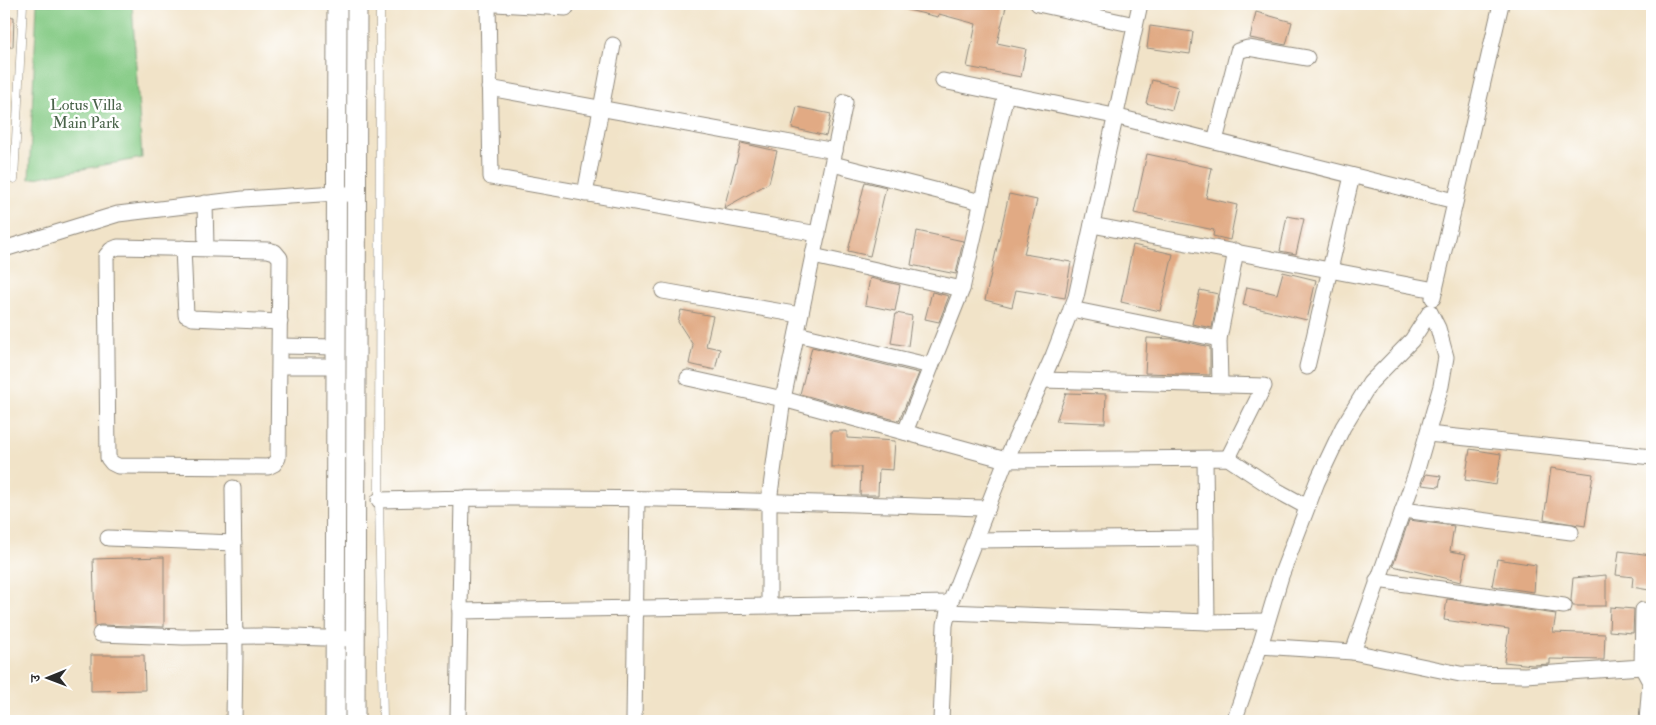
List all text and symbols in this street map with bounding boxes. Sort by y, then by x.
park label: Lotus Villa Main Park [50,95,122,133]
north arrow [22,652,72,702]
text: उ [27,674,44,683]

